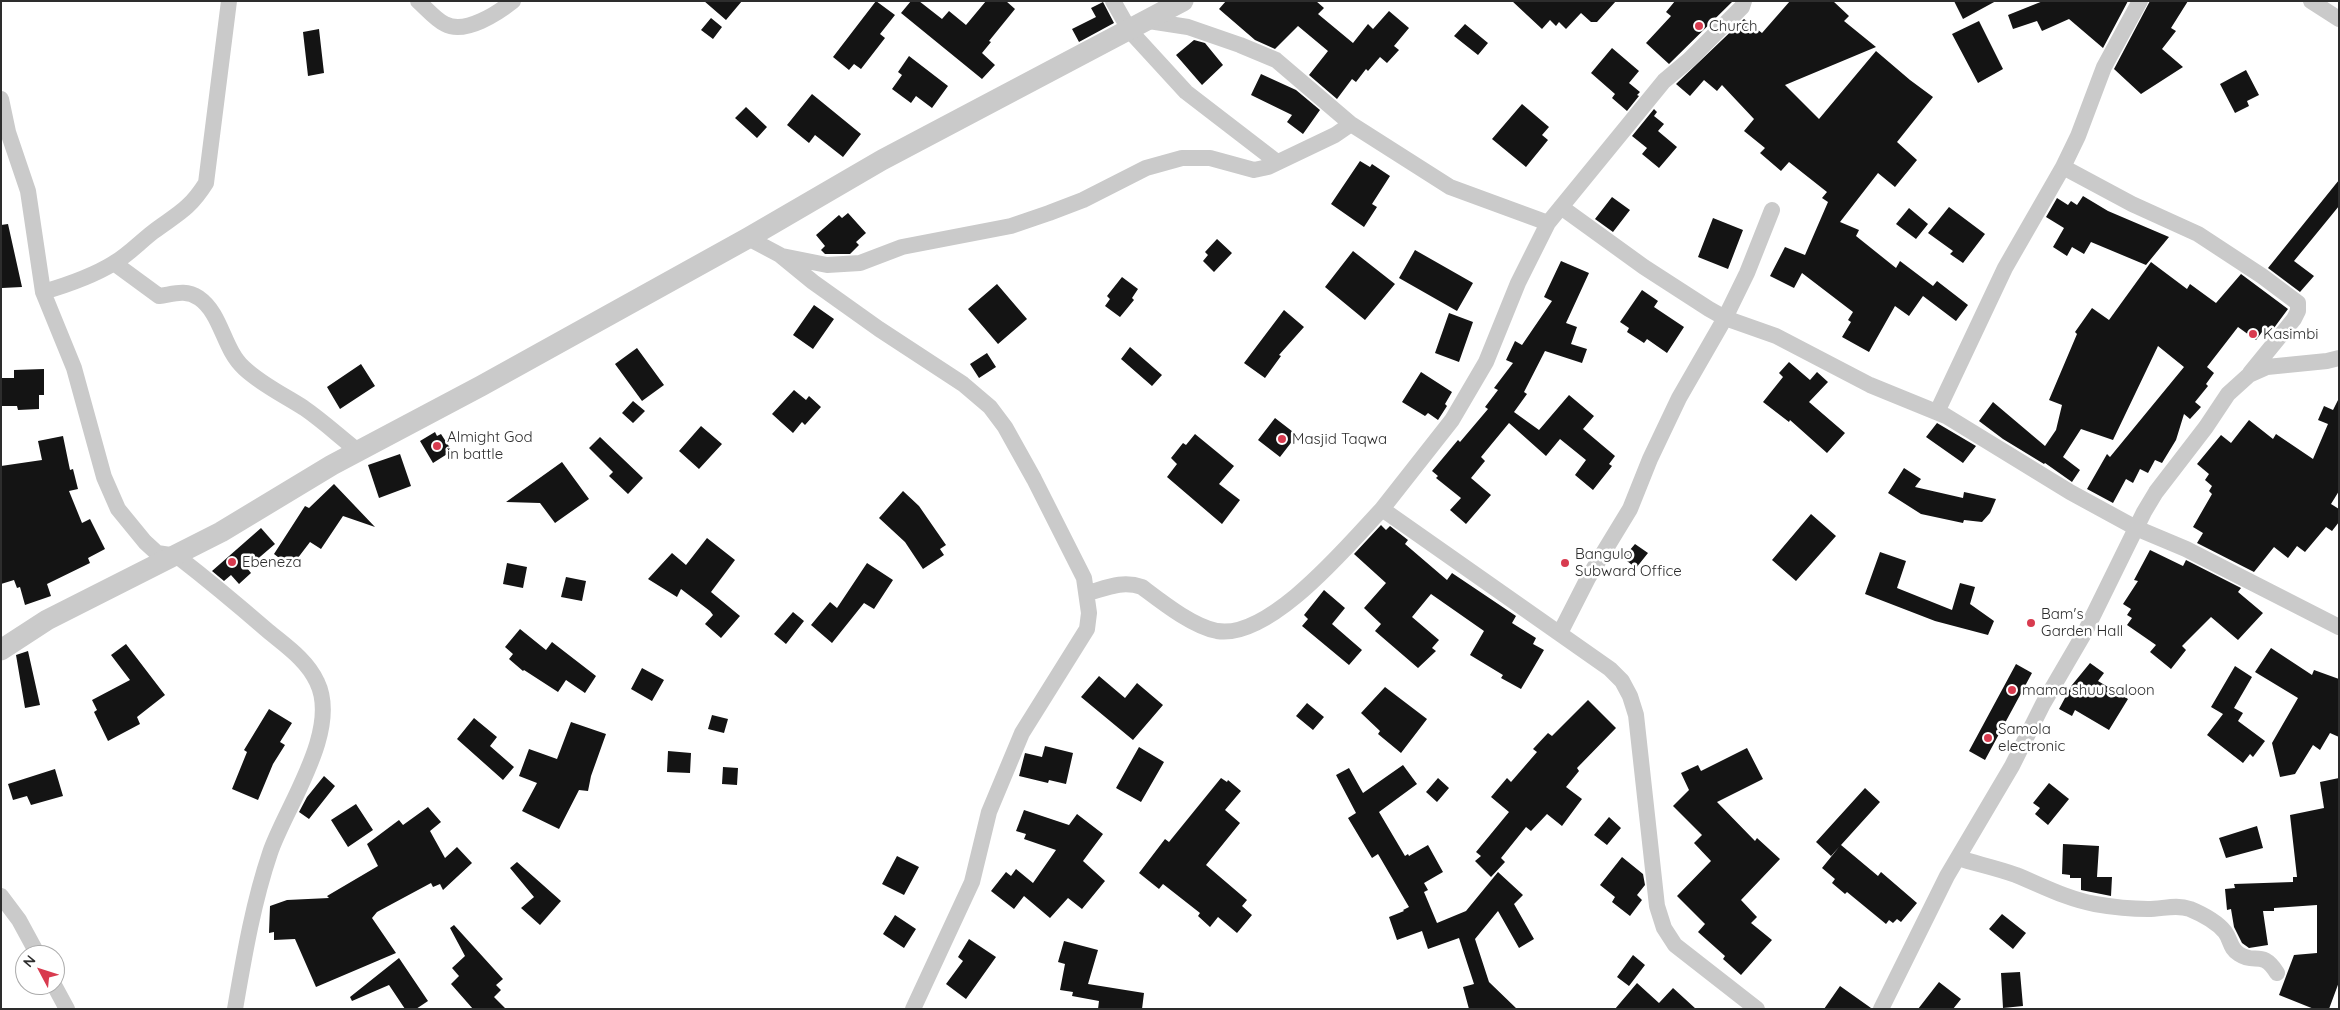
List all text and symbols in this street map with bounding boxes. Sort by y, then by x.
place label: Church [1709,17,1758,35]
marker: Church [1693,20,1705,32]
place label: Kasimbi [2263,325,2318,343]
marker: Kasimbi [2247,328,2259,340]
place label: Almight God in battle [447,428,533,463]
place label: Masjid Taqwa [1292,430,1387,448]
marker: Masjid Taqwa [1276,433,1288,445]
marker: Almight God in battle [431,440,443,452]
place label: Bangulo Subward Office [1575,545,1682,580]
place label: Ebeneza [242,553,302,571]
marker: Ebeneza [226,556,238,568]
marker: Bangulo Subward Office [1559,557,1571,569]
place label: Bam's Garden Hall [2041,605,2123,640]
marker: Bam's Garden Hall [2025,617,2037,629]
place label: mama shuu saloon [2022,681,2155,699]
marker: mama shuu saloon [2006,684,2018,696]
place label: Samola electronic [1998,720,2065,755]
marker: Samola electronic [1982,732,1994,744]
north arrow [15,945,65,995]
text: N [19,951,39,971]

